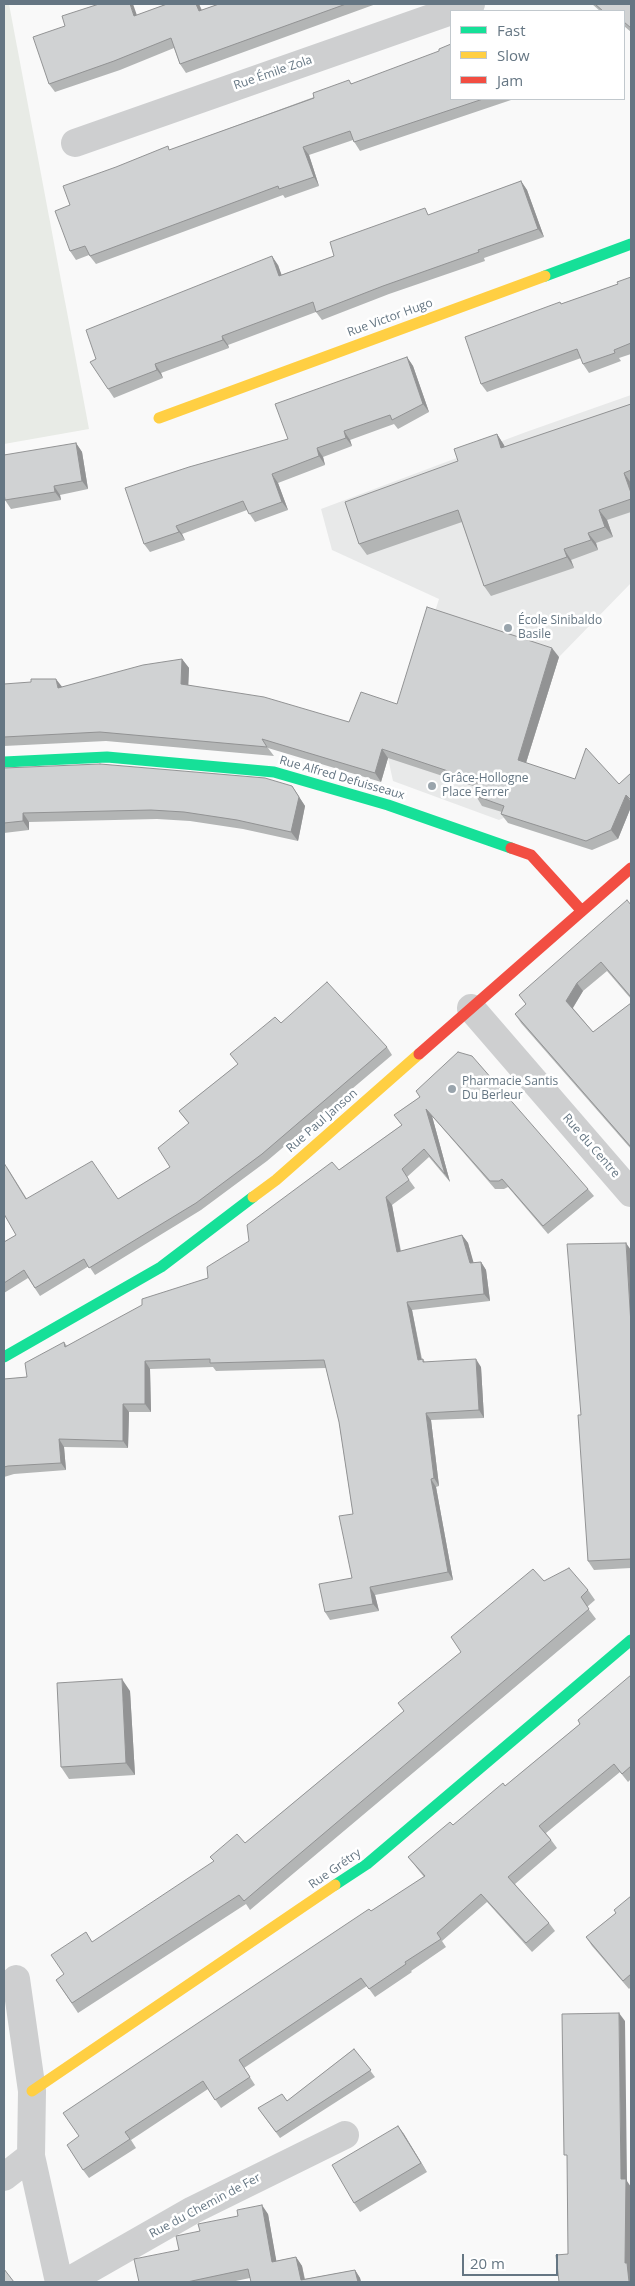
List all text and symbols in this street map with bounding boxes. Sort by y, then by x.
legend [450,10,625,100]
text: Fast [497,20,526,40]
text: Slow [497,45,530,65]
street label: Rue Émile Zola [232,53,314,93]
text: Jam [497,70,523,90]
street label: Rue Victor Hugo [345,296,435,340]
place label: École Sinibaldo Basile [518,614,602,642]
marker: École Sinibaldo Basile [502,622,514,634]
street label: Rue Alfred Defuisseaux [278,753,406,803]
place label: Grâce-Hollogne Place Ferrer [442,772,529,800]
marker: Grâce-Hollogne Place Ferrer [426,780,438,792]
place label: Pharmacie Santis Du Berleur [462,1075,558,1103]
marker: Pharmacie Santis Du Berleur [446,1083,458,1095]
street label: Rue Paul Janson [283,1086,361,1156]
street label: Rue du Centre [559,1111,623,1181]
street label: Rue Grétry [306,1846,364,1892]
street label: Rue du Chemin de Fer [147,2171,263,2241]
scale bar [465,2244,561,2276]
text: 20 m [470,2253,505,2273]

